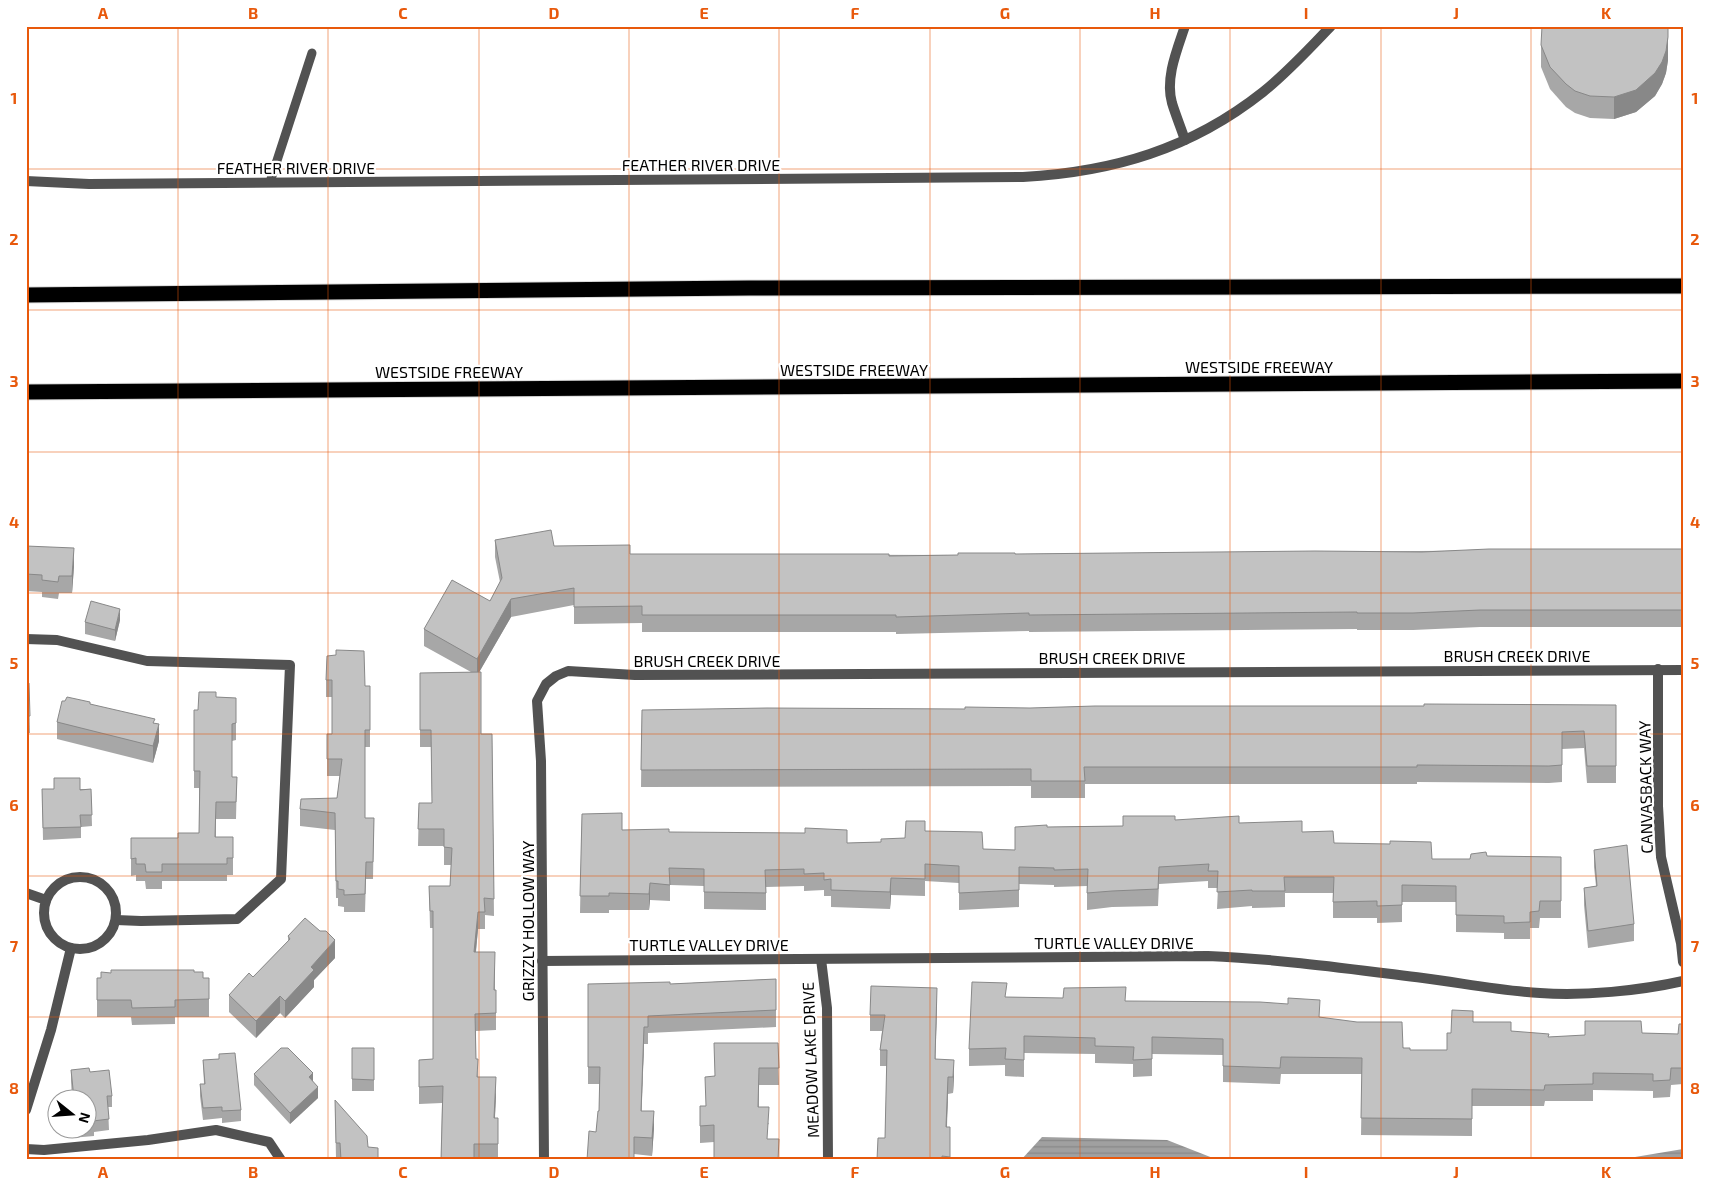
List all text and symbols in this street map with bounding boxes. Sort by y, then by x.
text: A [98,3,109,22]
text: B [248,3,258,22]
text: C [398,3,408,22]
text: D [549,3,560,22]
text: E [699,3,709,22]
text: F [851,3,860,22]
text: G [1000,3,1010,22]
text: H [1149,3,1161,22]
text: I [1304,3,1308,22]
text: J [1453,3,1459,22]
text: K [1601,3,1612,22]
text: 1 [11,88,17,107]
text: 1 [1692,88,1698,107]
street label: FEATHER RIVER DRIVE [622,155,780,174]
street label: FEATHER RIVER DRIVE [217,158,375,177]
text: 2 [9,229,19,248]
text: 2 [1690,229,1700,248]
street label: WESTSIDE FREEWAY [1185,357,1333,376]
street label: WESTSIDE FREEWAY [780,360,928,379]
street label: WESTSIDE FREEWAY [375,362,523,381]
text: 3 [9,371,19,390]
text: 3 [1690,371,1700,390]
text: 4 [9,512,19,531]
text: 4 [1690,512,1700,531]
street label: BRUSH CREEK DRIVE [1444,646,1590,665]
street label: BRUSH CREEK DRIVE [1039,648,1185,667]
street label: BRUSH CREEK DRIVE [634,651,780,670]
text: 5 [10,653,19,672]
text: 5 [1691,653,1700,672]
street label: CANVASBACK WAY [1634,720,1656,854]
text: 6 [9,795,19,814]
text: 6 [1690,795,1700,814]
street label: GRIZZLY HOLLOW WAY [518,841,537,1001]
street label: TURTLE VALLEY DRIVE [1034,933,1194,952]
street label: TURTLE VALLEY DRIVE [629,935,789,954]
text: 7 [10,936,19,955]
text: 7 [1691,936,1700,955]
street label: MEADOW LAKE DRIVE [798,982,822,1138]
text: 8 [9,1078,19,1097]
text: 8 [1690,1078,1700,1097]
north arrow [48,1088,98,1138]
text: N [75,1111,95,1125]
text: A [98,1162,109,1181]
text: B [248,1162,258,1181]
text: C [398,1162,408,1181]
text: D [549,1162,560,1181]
text: E [699,1162,709,1181]
text: F [851,1162,860,1181]
text: G [1000,1162,1010,1181]
text: H [1149,1162,1161,1181]
text: I [1304,1162,1308,1181]
text: J [1453,1162,1459,1181]
text: K [1601,1162,1612,1181]

